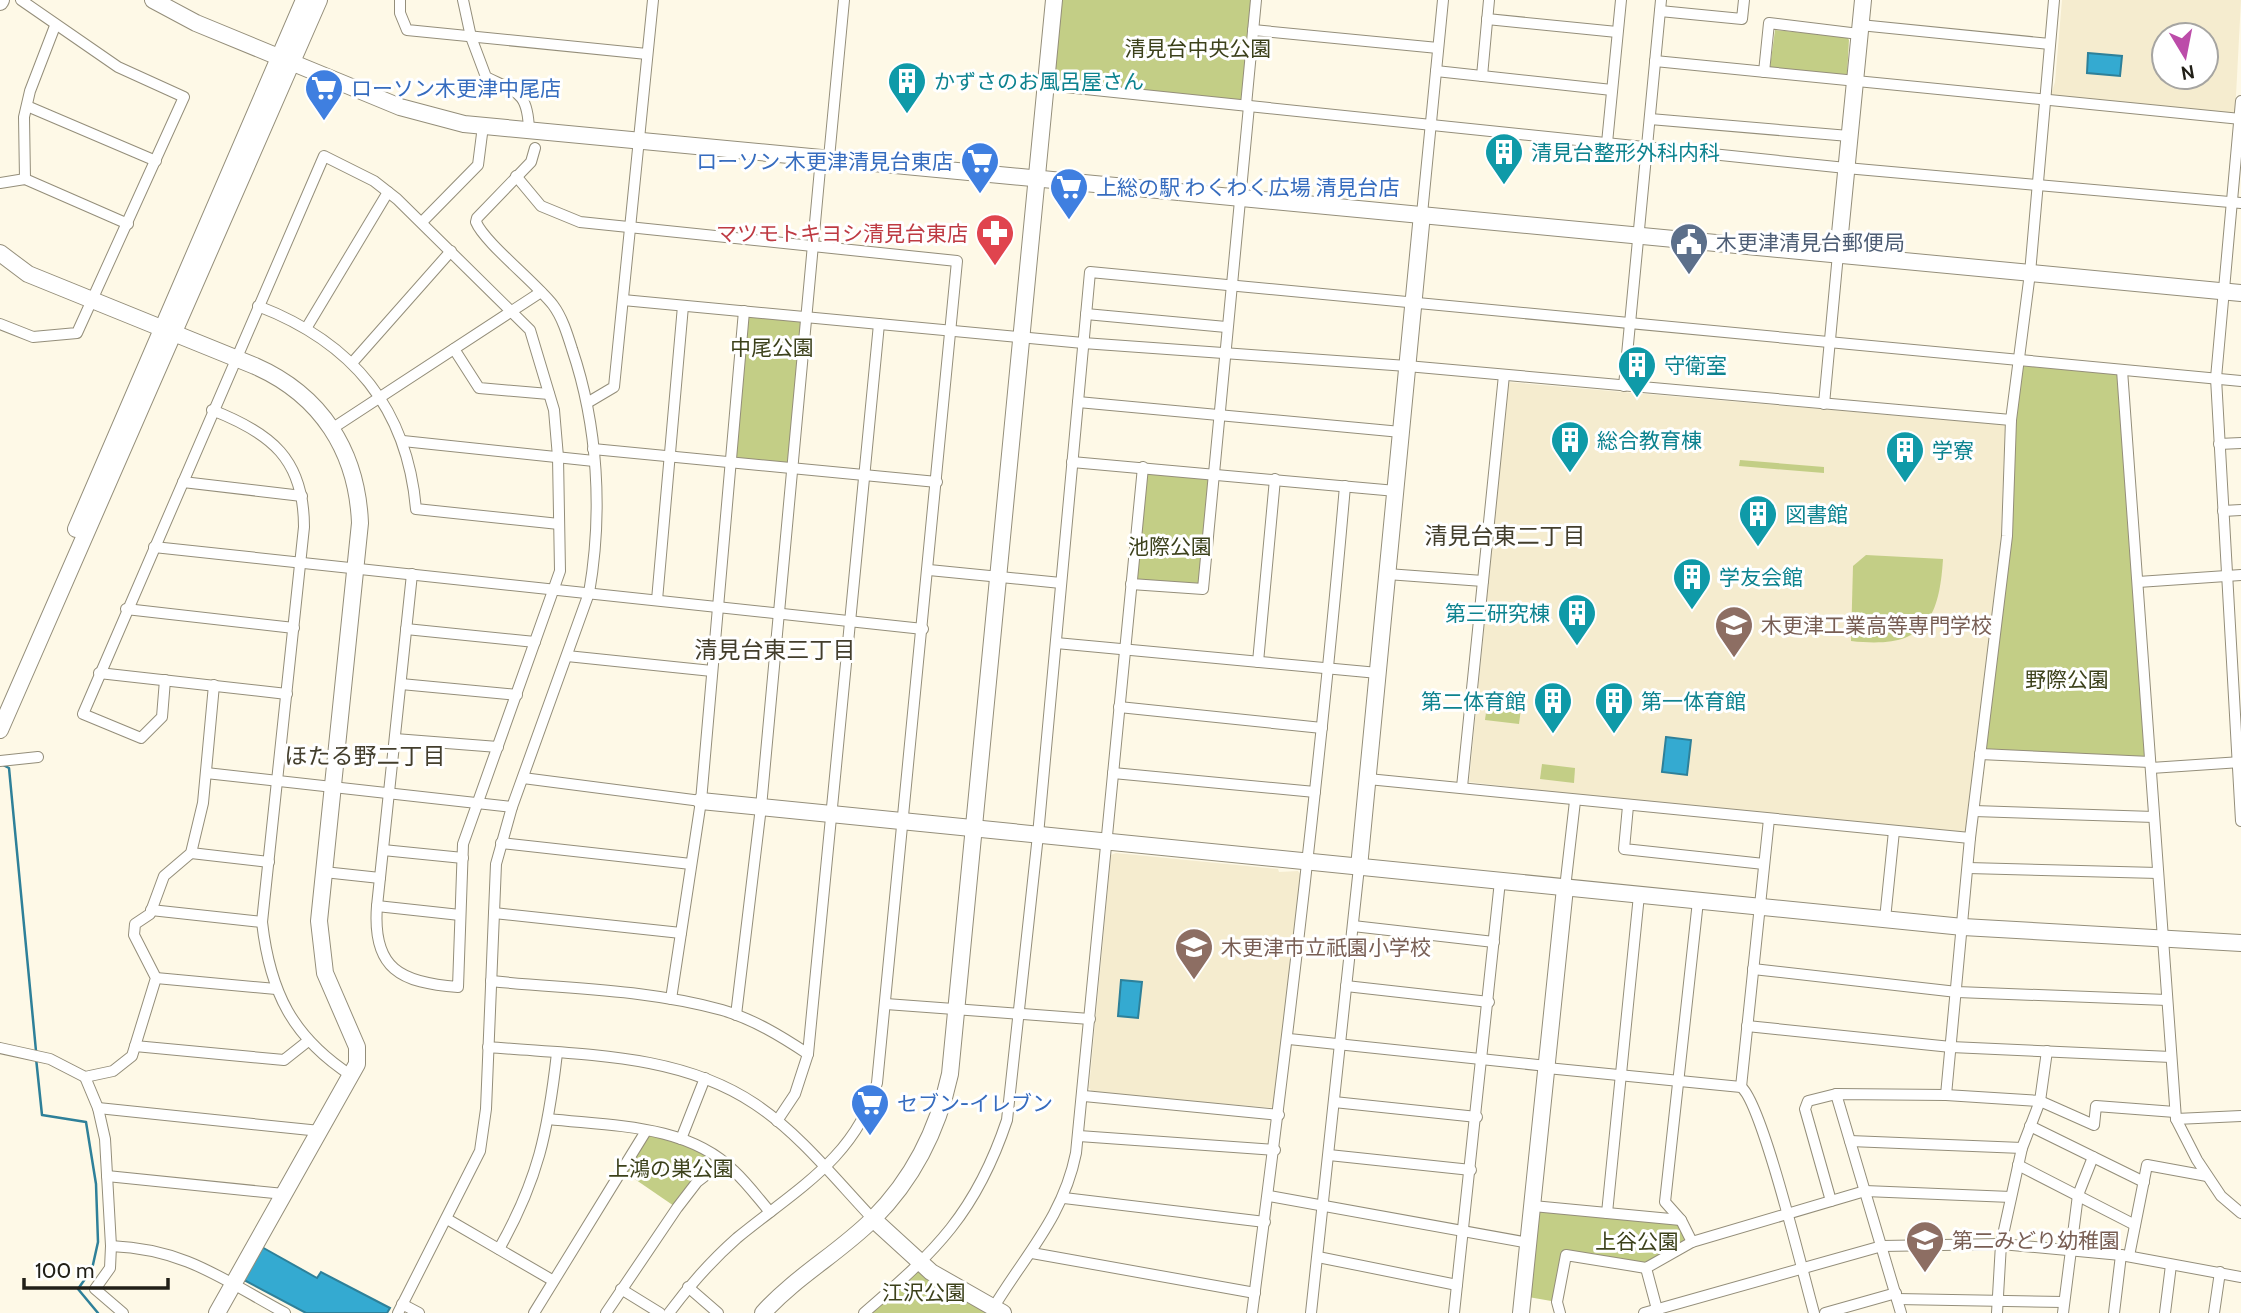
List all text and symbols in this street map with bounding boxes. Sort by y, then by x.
north arrow [2150,21,2220,91]
park label: 清見台中央公園 [1125,36,1272,61]
building icon: かずさのお風呂屋さん [886,60,928,115]
text: N [2179,60,2196,85]
supermarket icon: ローソン木更津中尾店 [303,67,345,122]
place label: かずさのお風呂屋さん [934,69,1144,94]
place label: ローソン木更津中尾店 [351,76,561,101]
building icon: 清見台整形外科内科 [1483,131,1525,186]
supermarket icon: ローソン 木更津清見台東店 [959,140,1001,195]
place label: 清見台整形外科内科 [1531,140,1720,165]
place label: ローソン 木更津清見台東店 [696,149,953,174]
supermarket icon: 上総の駅 わくわく広場 清見台店 [1048,166,1090,221]
place label: 上総の駅 わくわく広場 清見台店 [1096,175,1399,200]
pharmacy icon: マツモトキヨシ清見台東店 [974,212,1016,267]
place label: マツモトキヨシ清見台東店 [716,221,968,246]
public building icon: 木更津清見台郵便局 [1668,221,1710,276]
place label: 木更津清見台郵便局 [1716,230,1905,255]
park label: 中尾公園 [730,335,814,360]
building icon: 守衛室 [1616,344,1658,399]
place label: 守衛室 [1664,353,1727,378]
building icon: 総合教育棟 [1549,419,1591,474]
place label: 総合教育棟 [1597,428,1702,453]
building icon: 学寮 [1884,429,1926,484]
place label: 学寮 [1932,438,1974,463]
building icon: 図書館 [1737,493,1779,548]
place label: 図書館 [1785,502,1848,527]
district label: 清見台東二丁目 [1425,522,1586,550]
park label: 池際公園 [1128,534,1212,559]
building icon: 学友会館 [1671,556,1713,611]
place label: 学友会館 [1719,565,1803,590]
building icon: 第三研究棟 [1556,592,1598,647]
place label: 第三研究棟 [1445,601,1550,626]
school or university icon: 木更津工業高等専門学校 [1713,604,1755,659]
place label: 木更津工業高等専門学校 [1761,613,1992,638]
district label: 清見台東三丁目 [695,636,856,664]
park label: 野際公園 [2025,667,2109,692]
building icon: 第二体育館 [1532,680,1574,735]
building icon: 第一体育館 [1593,680,1635,735]
place label: 第二体育館 [1421,689,1526,714]
place label: 第一体育館 [1641,689,1746,714]
district label: ほたる野二丁目 [285,742,446,770]
school or university icon: 木更津市立祇園小学校 [1173,926,1215,981]
place label: 木更津市立祇園小学校 [1221,935,1431,960]
supermarket icon: セブン-イレブン [849,1082,891,1137]
place label: セブン-イレブン [897,1091,1053,1116]
park label: 上鴻の巣公園 [608,1156,734,1181]
school or university icon: 第二みどり幼稚園 [1904,1219,1946,1274]
place label: 第二みどり幼稚園 [1952,1228,2120,1253]
park label: 上谷公園 [1595,1229,1679,1254]
scale bar [24,1246,168,1290]
text: 100 m [35,1258,94,1283]
park label: 江沢公園 [882,1280,966,1305]

